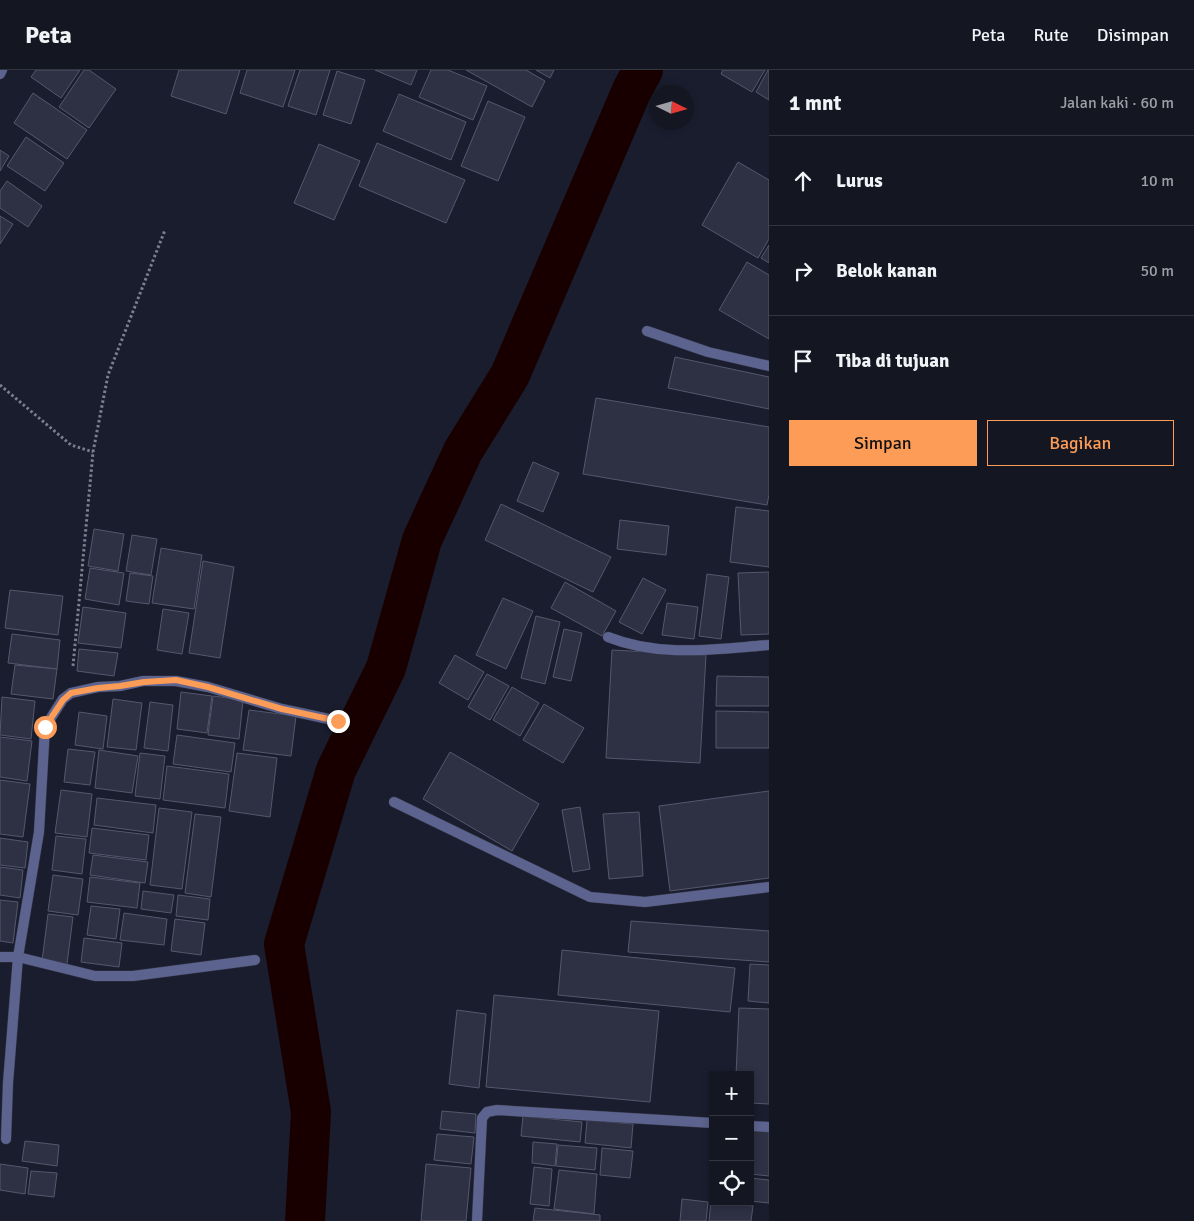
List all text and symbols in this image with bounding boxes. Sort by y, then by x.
text: Peta [25,20,72,50]
text: Peta [971,24,1005,46]
text: Rute [1033,24,1069,46]
text: Disimpan [1097,24,1169,46]
north arrow [649,85,694,130]
text: 1 mnt [789,90,841,116]
text: Jalan kaki · 60 m [1060,93,1174,113]
icon: ahead [789,167,817,195]
text: Lurus [836,169,883,193]
text: 10 m [1140,171,1174,191]
icon: right [789,257,817,285]
text: Belok kanan [836,259,937,283]
text: 50 m [1140,261,1174,281]
icon: arrive [789,347,817,375]
text: Tiba di tujuan [836,349,949,373]
button: Simpan [789,420,977,466]
button: Bagikan [987,420,1174,466]
route end [327,710,350,733]
route start [34,716,57,739]
map controls [709,1071,754,1206]
button: + [709,1071,754,1116]
button: − [709,1116,754,1161]
button: locate [709,1161,754,1206]

